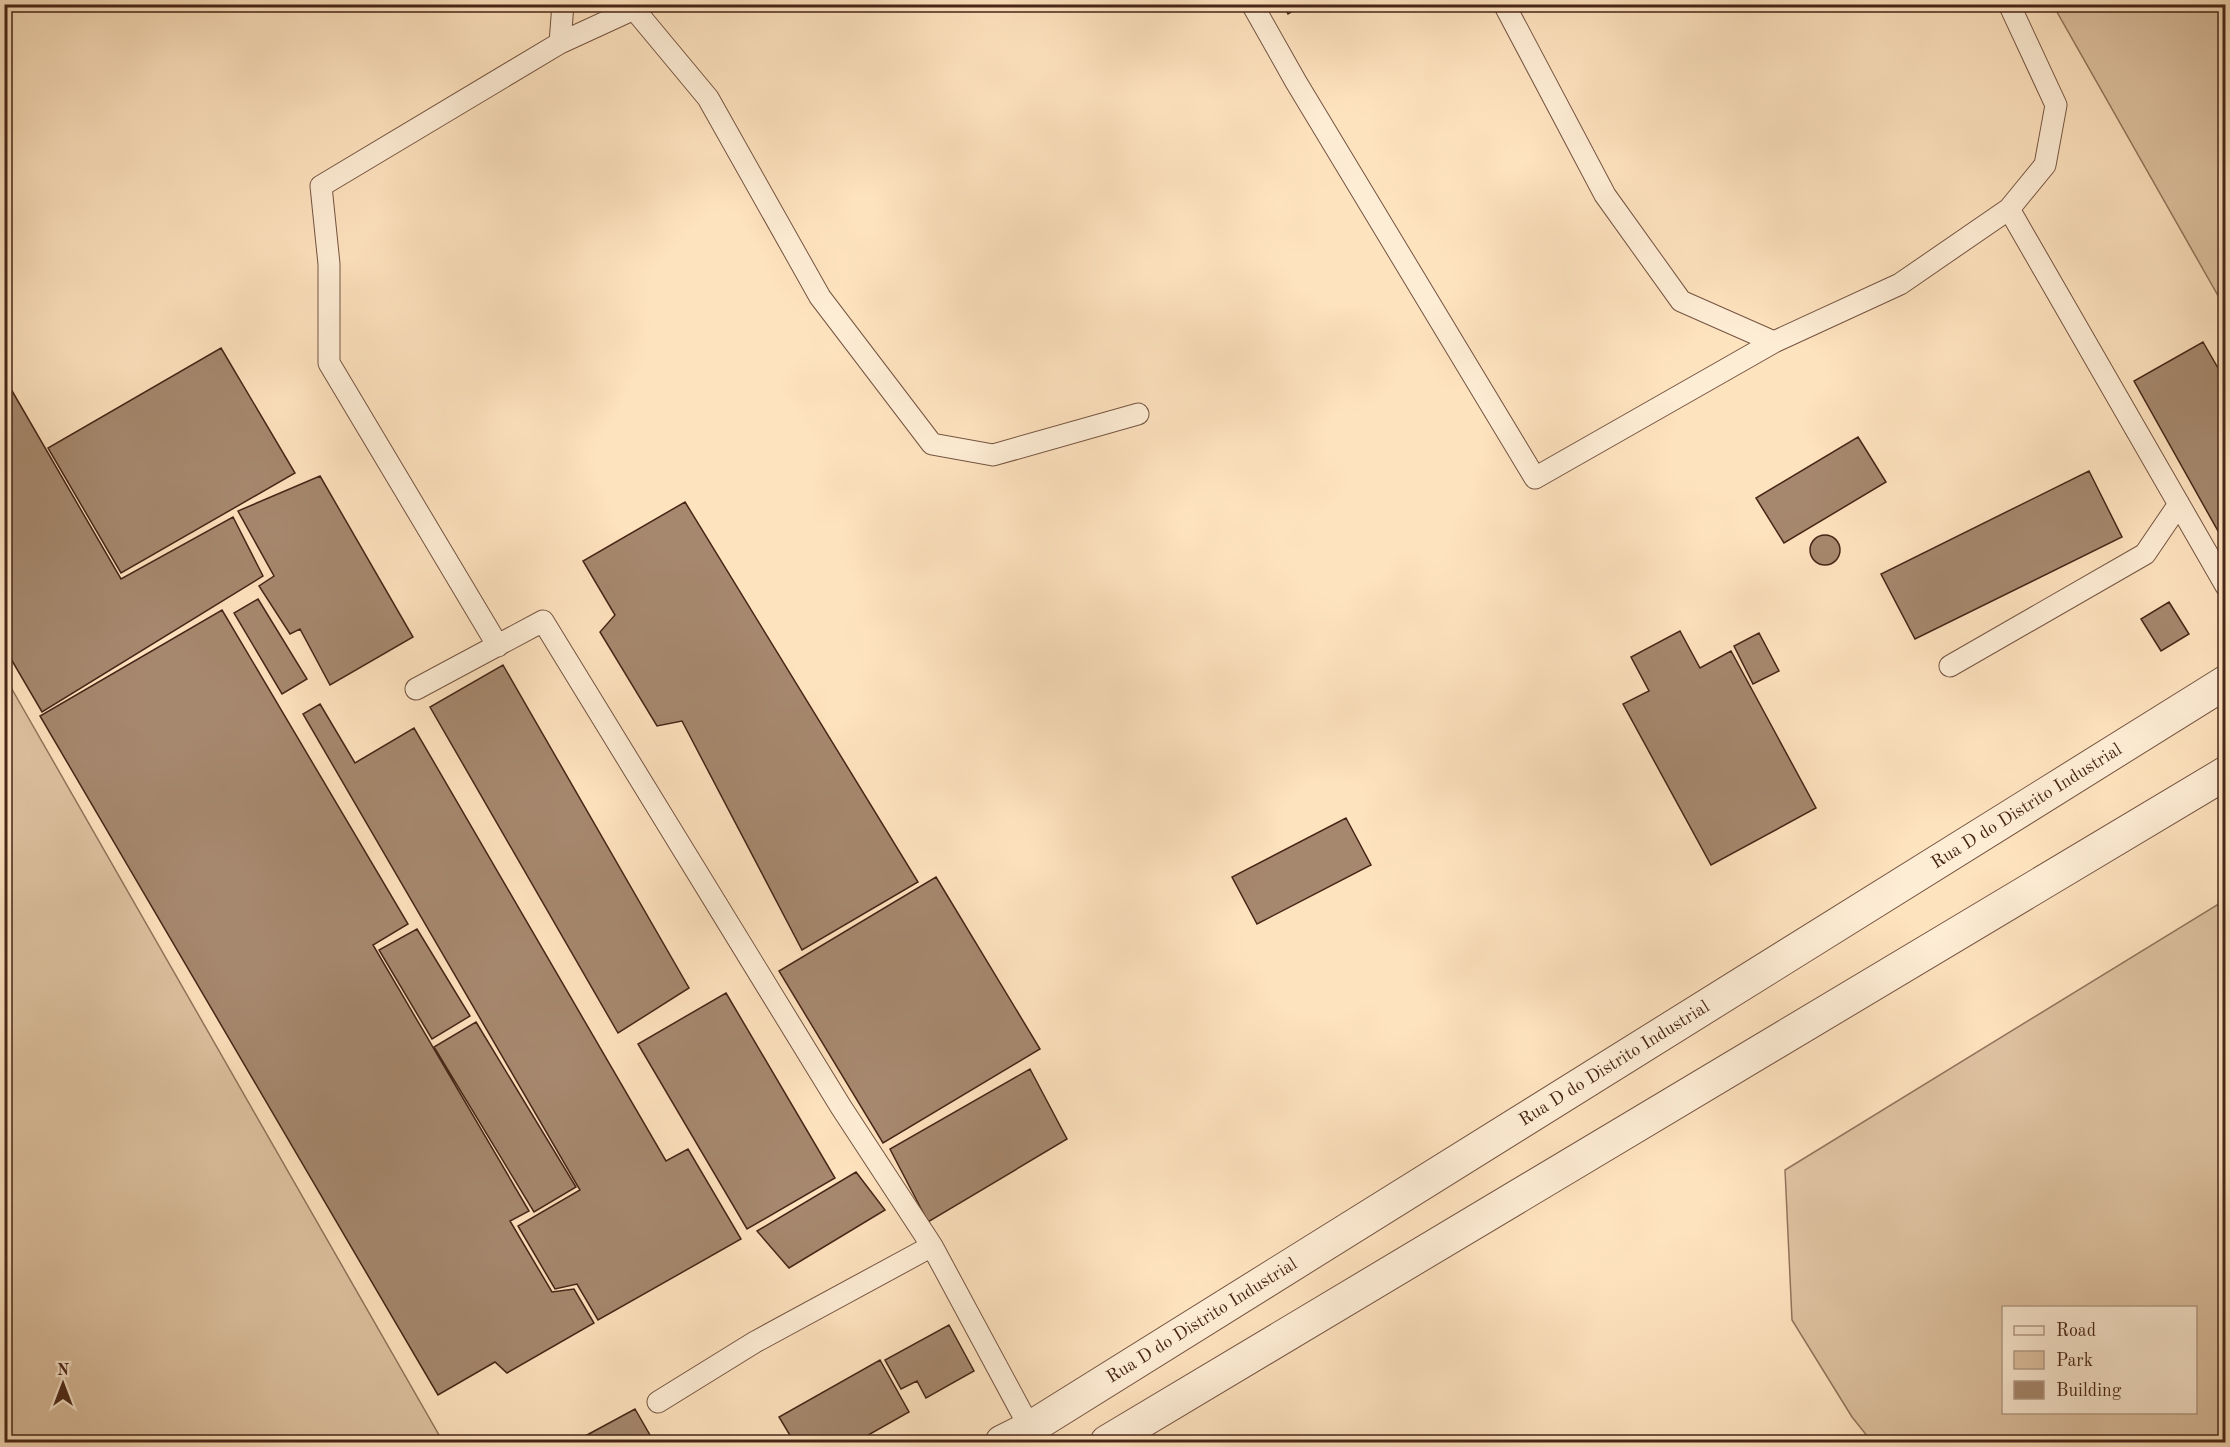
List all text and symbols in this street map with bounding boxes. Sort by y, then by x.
street label: Rua D do Distrito Industrial [1928,740,2125,872]
street label: Rua D do Distrito Industrial [1516,997,1713,1130]
street label: Rua D do Distrito Industrial [1104,1255,1300,1387]
legend [2002,1306,2197,1414]
text: Road [2056,1322,2096,1340]
text: Park [2056,1352,2093,1370]
north arrow [33,1354,93,1414]
text: N [57,1363,70,1379]
text: Building [2056,1382,2122,1400]

